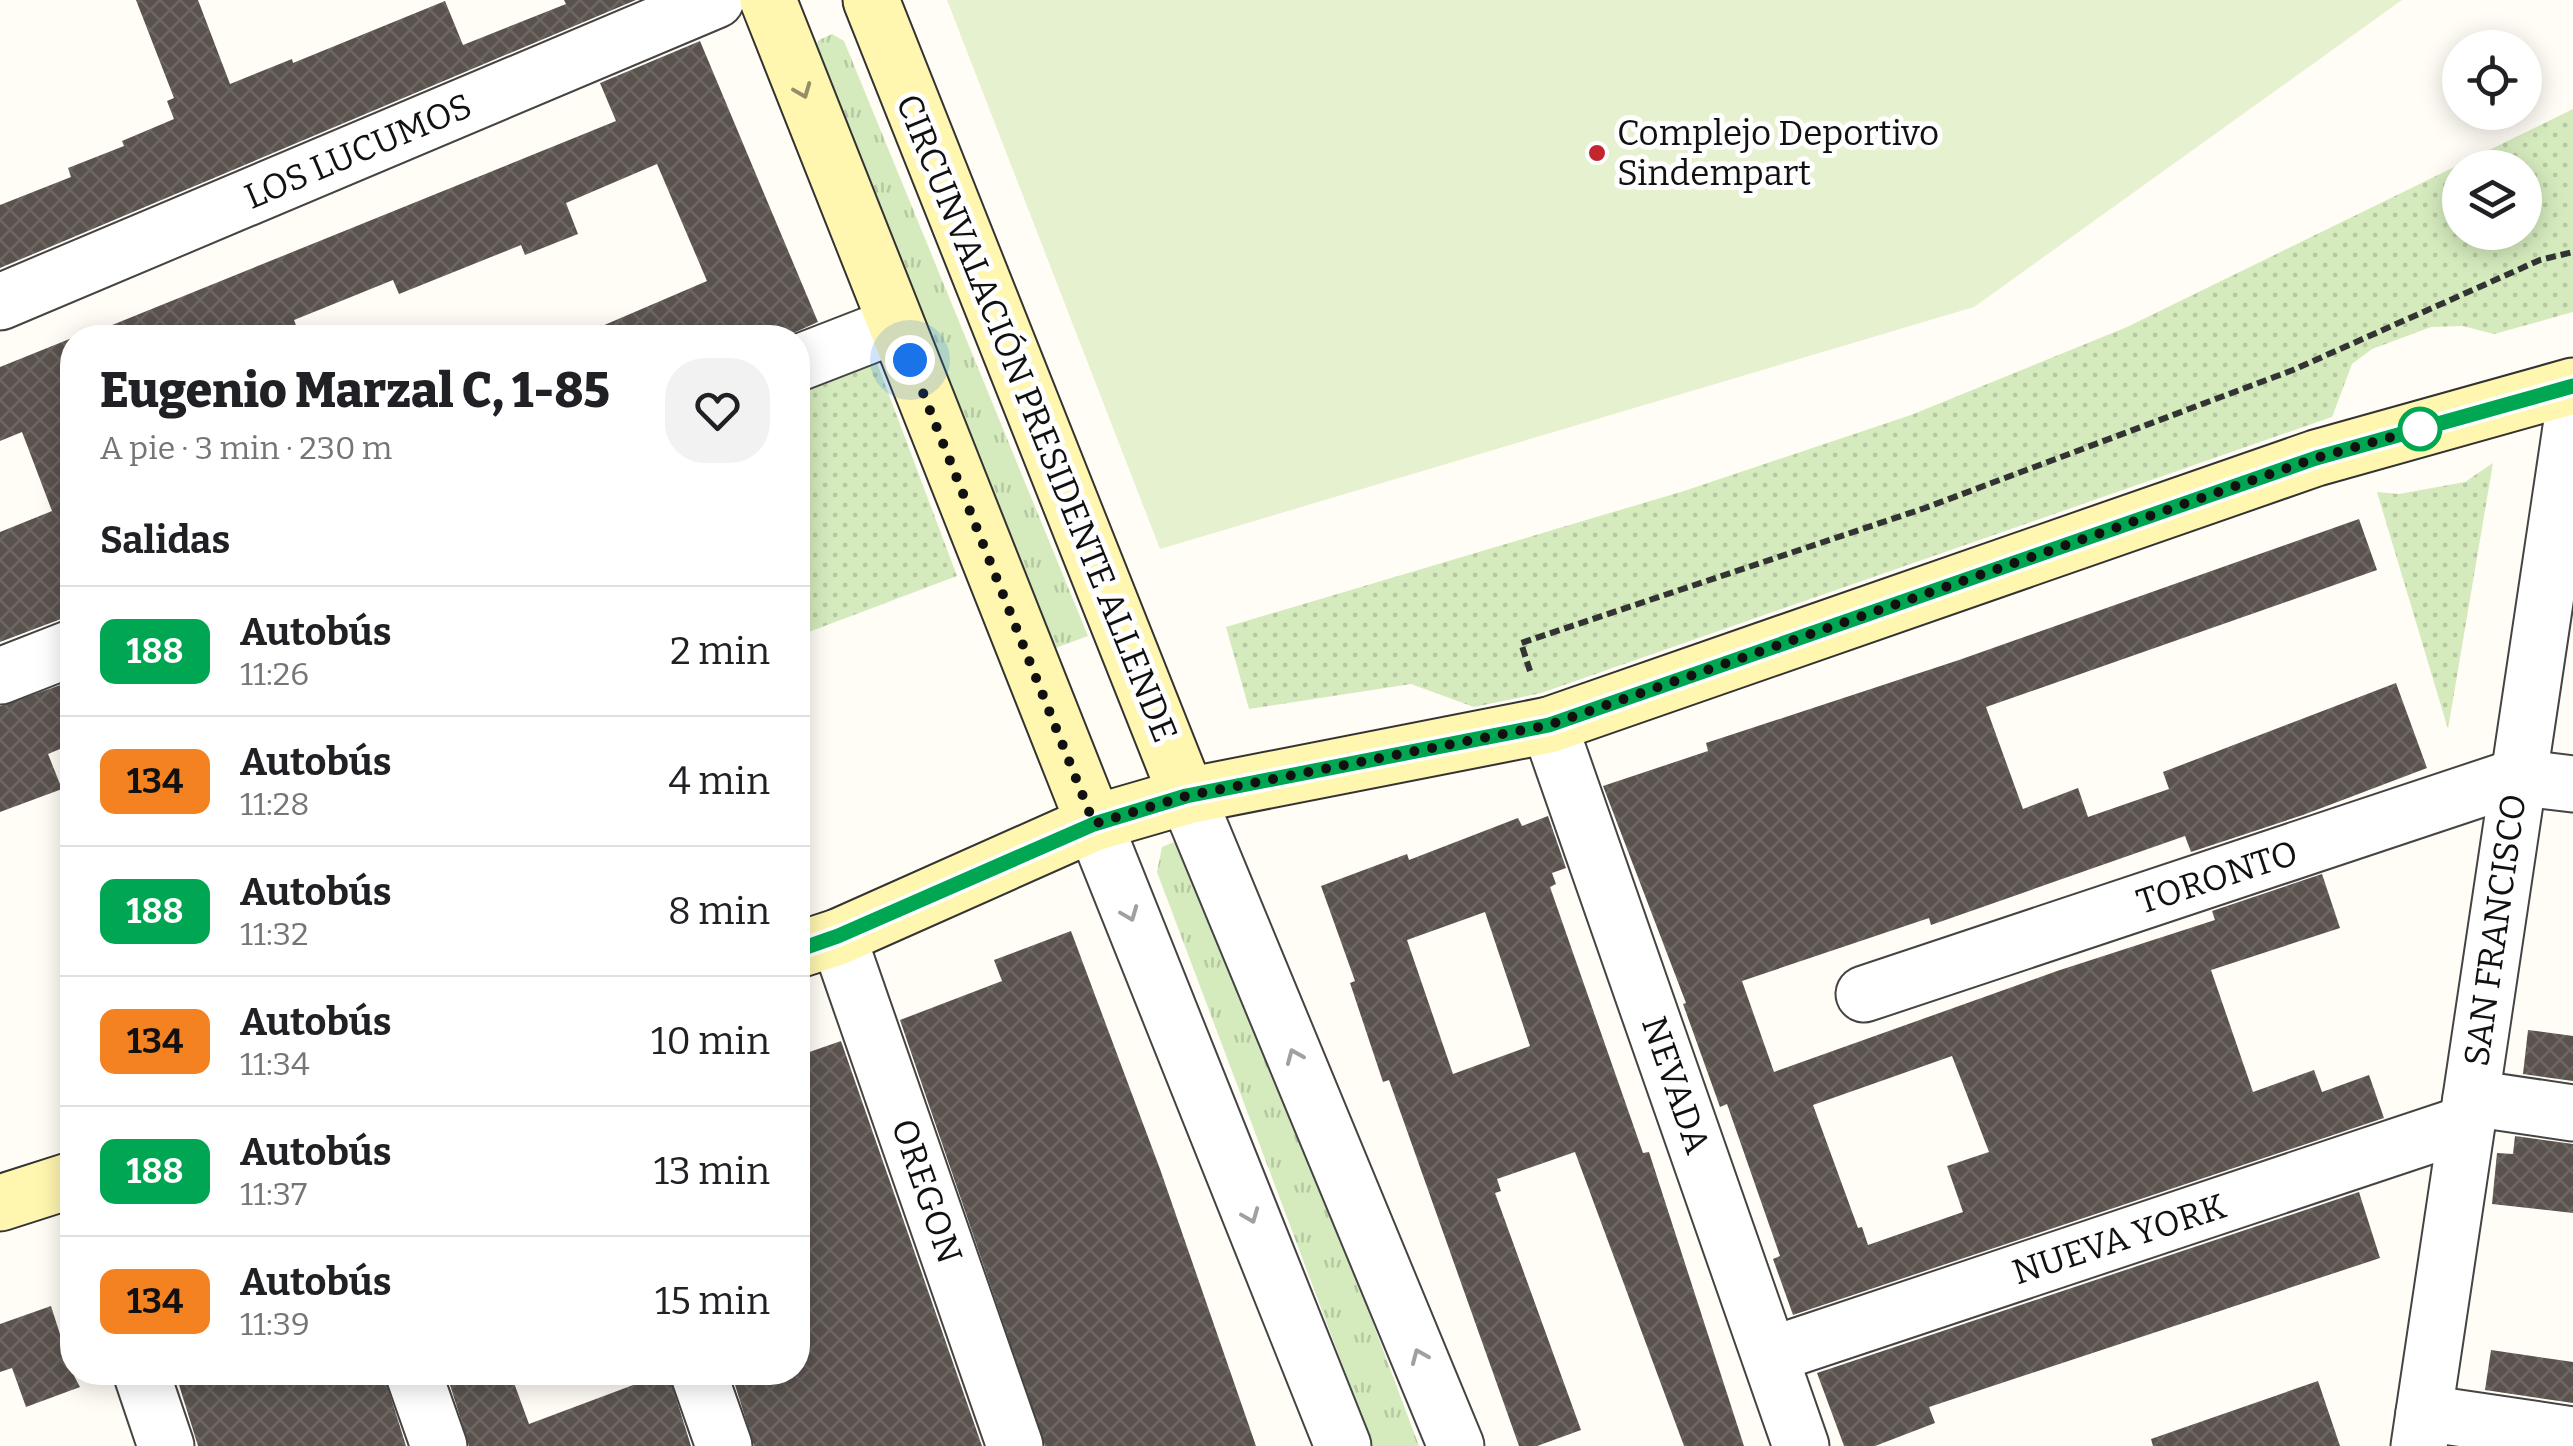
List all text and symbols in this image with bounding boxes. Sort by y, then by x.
map controls [2442,30,2542,250]
button: locate [2442,30,2542,130]
one-way arrow [792,81,812,98]
street label: LOS LUCUMOS [238,84,478,218]
street label: CIRCUNVALACIÓN PRESIDENTE ALLENDE [887,88,1187,748]
place label: Complejo Deportivo Sindempart [1617,112,1939,194]
marker: Complejo Deportivo Sindempart [1586,142,1608,164]
button: layers [2442,150,2542,250]
your location [885,335,935,385]
button: heart [665,358,770,463]
text: Eugenio Marzal C, 1-85 [100,362,610,420]
unlabelled marker [2399,408,2441,450]
text: A pie · 3 min · 230 m [100,429,392,467]
text: Salidas [100,517,230,563]
text: Autobús [240,609,392,655]
text: 2 min [670,628,770,674]
text: 188 [126,630,184,672]
text: 11:26 [240,655,309,693]
text: Autobús [240,739,392,785]
text: 4 min [669,758,770,804]
text: 134 [127,760,183,802]
text: 11:28 [240,785,309,823]
street label: SAN FRANCISCO [2455,791,2535,1069]
street label: TORONTO [2131,831,2303,923]
text: Autobús [240,869,392,915]
text: 8 min [668,888,770,934]
text: 188 [126,890,184,932]
one-way arrow [1118,904,1138,922]
text: 11:32 [240,915,308,953]
text: Autobús [240,999,392,1045]
street label: NEVADA [1633,1011,1719,1159]
text: 10 min [651,1018,770,1064]
text: 134 [127,1020,183,1062]
text: 11:34 [240,1045,310,1083]
one-way arrow [1286,1048,1306,1066]
street label: OREGON [883,1113,971,1269]
text: Autobús [240,1129,392,1175]
text: 13 min [654,1148,770,1194]
text: 188 [126,1150,184,1192]
text: 11:37 [240,1175,307,1213]
street label: NUEVA YORK [2007,1185,2231,1293]
one-way arrow [1239,1206,1259,1223]
text: Autobús [240,1259,392,1305]
text: 15 min [655,1278,770,1324]
text: 134 [127,1280,183,1322]
text: 11:39 [240,1305,310,1343]
one-way arrow [1410,1348,1430,1366]

